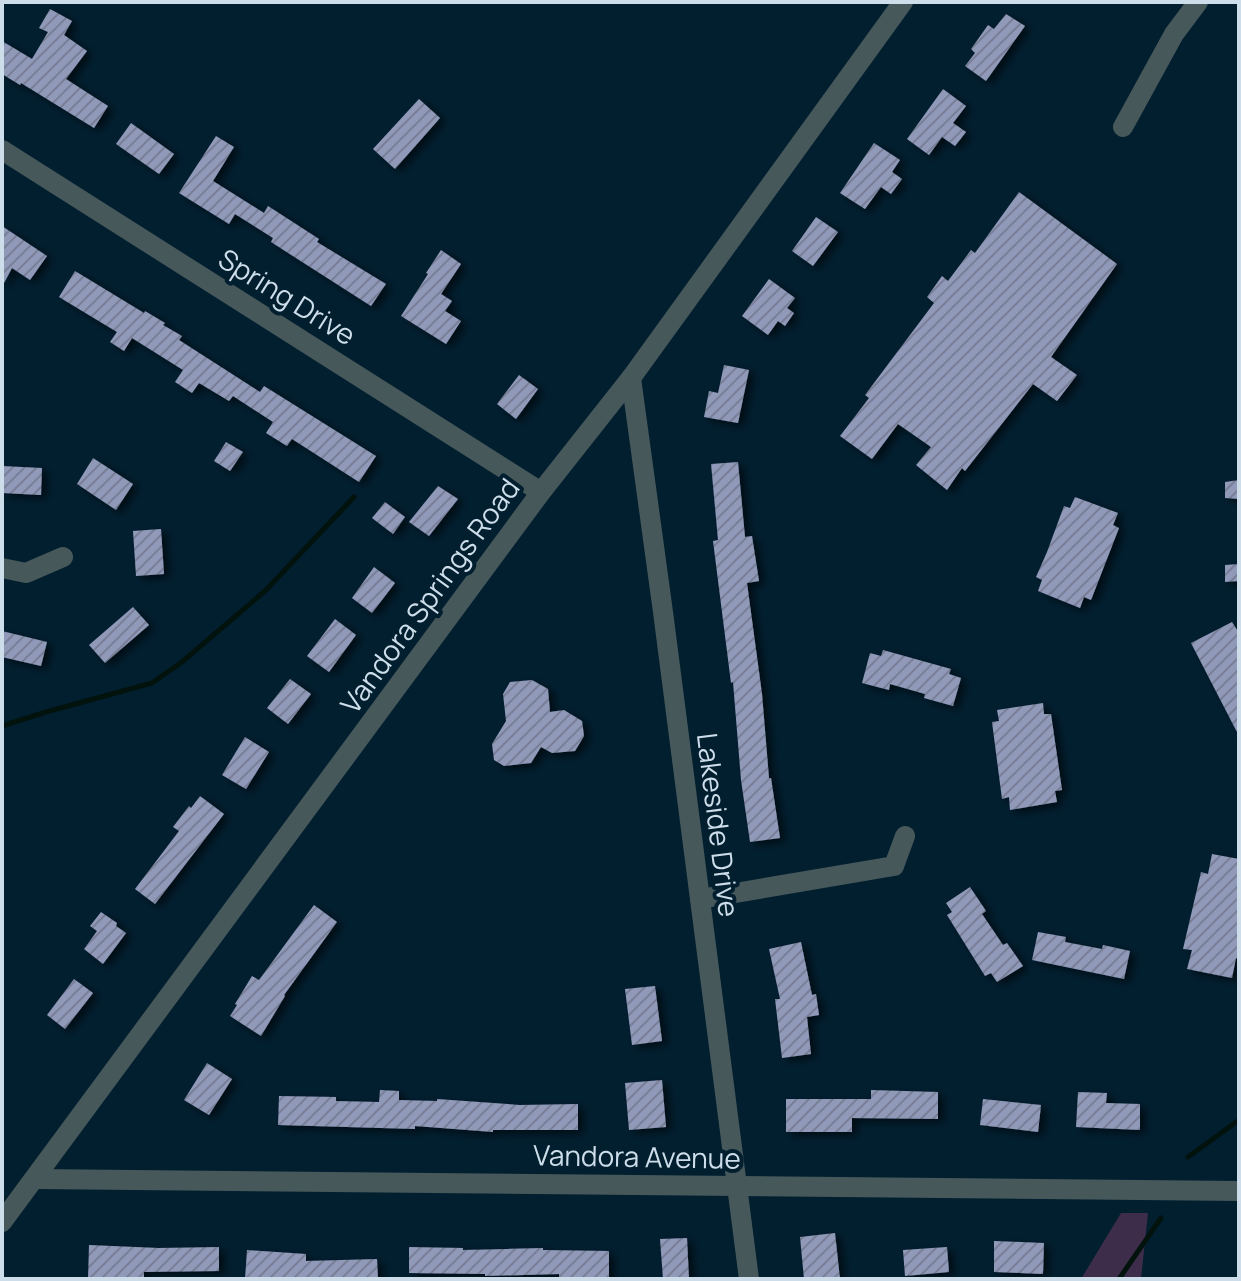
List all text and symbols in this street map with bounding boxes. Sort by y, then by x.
street label: Spring Drive [212,239,363,353]
street label: Vandora Springs Road [331,470,527,721]
street label: Lakeside Drive [689,731,749,919]
street label: Vandora Avenue [533,1135,741,1177]

